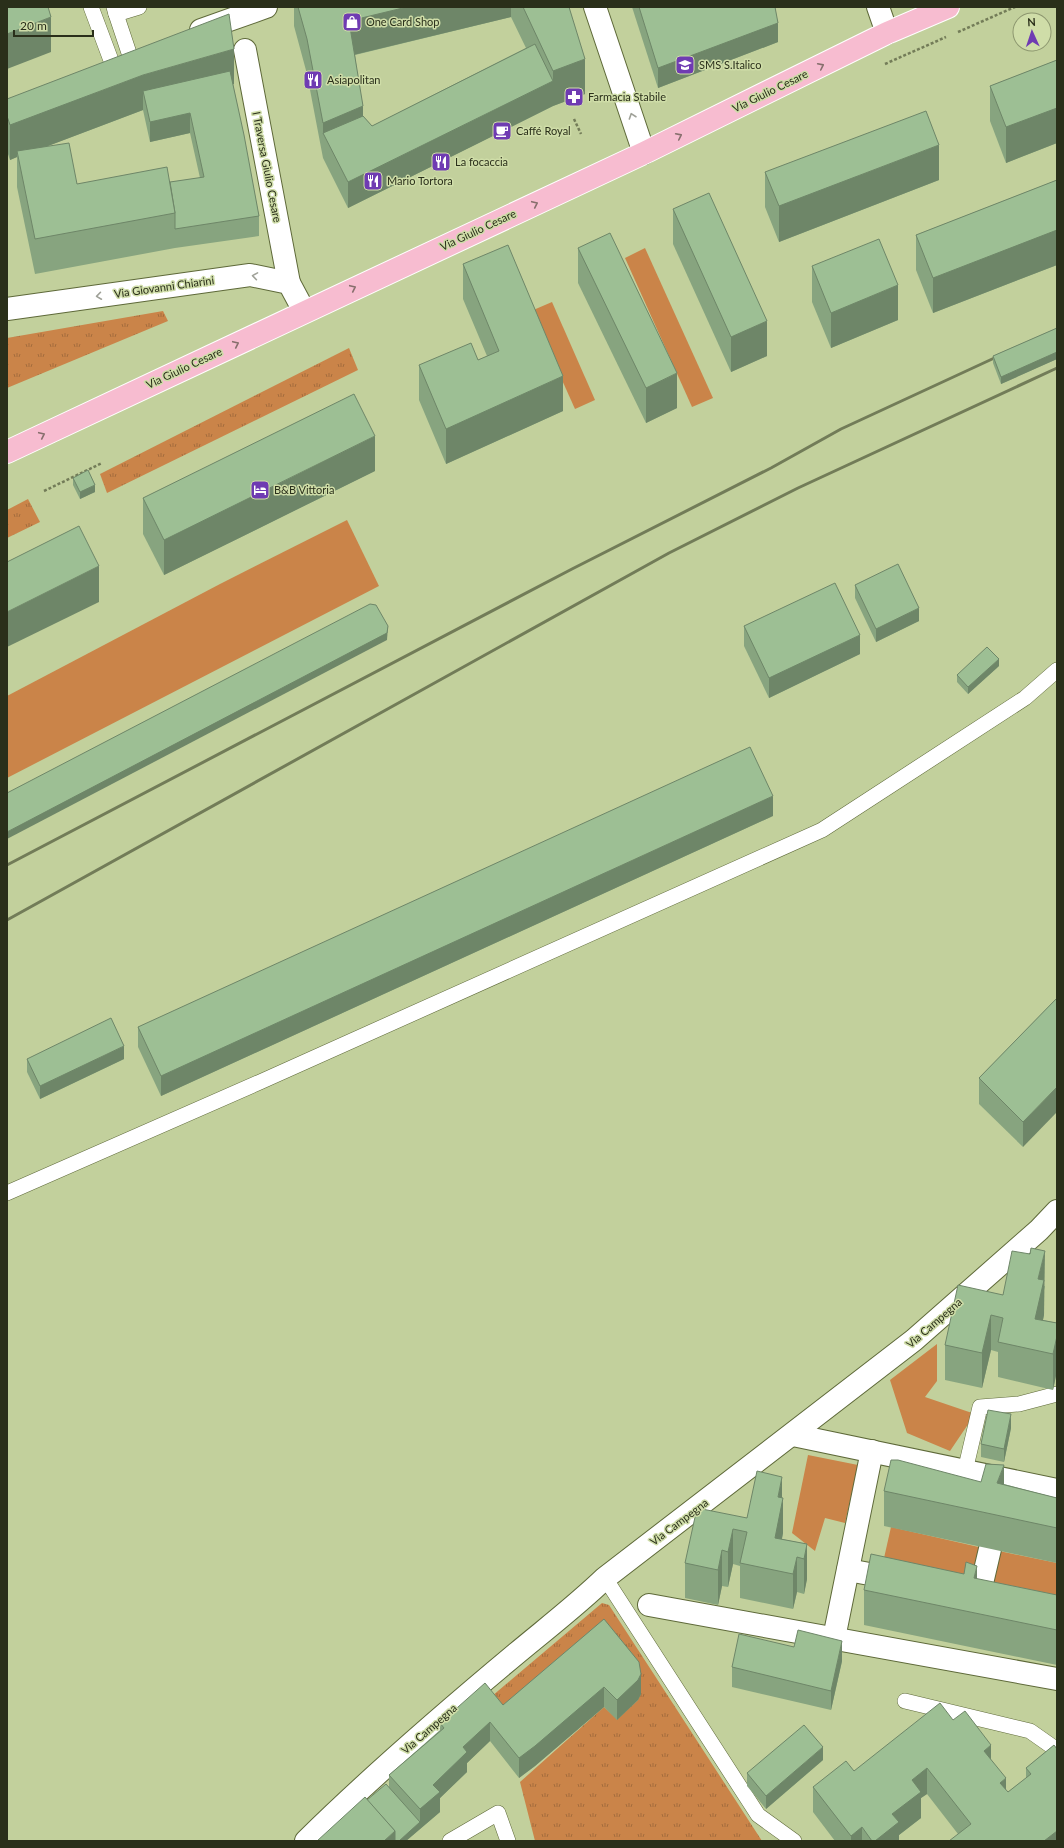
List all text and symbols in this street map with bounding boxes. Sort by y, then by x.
shop icon: One Card Shop [341,11,363,33]
scale bar [14,12,93,38]
north arrow [1012,12,1052,52]
place label: One Card Shop [366,15,439,28]
text: N [1027,15,1036,28]
text: 20 m [20,18,47,33]
school or university icon: SMS S.Italico [674,54,696,76]
place label: SMS S.Italico [699,58,762,71]
one-way arrow [817,63,824,71]
street label: Via Giulio Cesare [730,67,810,114]
restaurant icon: Asiapolitan [302,69,324,91]
place label: Asiapolitan [327,73,381,86]
pharmacy icon: Farmacia Stabile [563,86,585,108]
place label: Farmacia Stabile [588,90,666,103]
street label: I Traversa Giulio Cesare [250,111,285,223]
one-way arrow [628,113,636,120]
cafe icon: Caffé Royal [491,120,513,142]
place label: Caffé Royal [516,124,571,137]
one-way arrow [675,133,683,140]
restaurant icon: La focaccia [430,151,452,173]
place label: La focaccia [455,155,508,168]
restaurant icon: Mario Tortora [362,170,384,192]
place label: Mario Tortora [387,174,453,187]
one-way arrow [530,201,538,209]
street label: Via Giulio Cesare [438,206,518,253]
one-way arrow [252,272,258,281]
street label: Via Giovanni Chiarini [113,273,215,300]
one-way arrow [349,285,357,293]
one-way arrow [96,291,102,300]
one-way arrow [231,341,239,349]
street label: Via Giulio Cesare [144,344,224,391]
one-way arrow [38,432,46,440]
hotel icon: B&B Vittoria [249,479,271,501]
place label: B&B Vittoria [274,483,334,496]
street label: Via Campegna [903,1295,964,1350]
street label: Via Campegna [647,1495,710,1548]
street label: Via Campegna [398,1701,459,1756]

